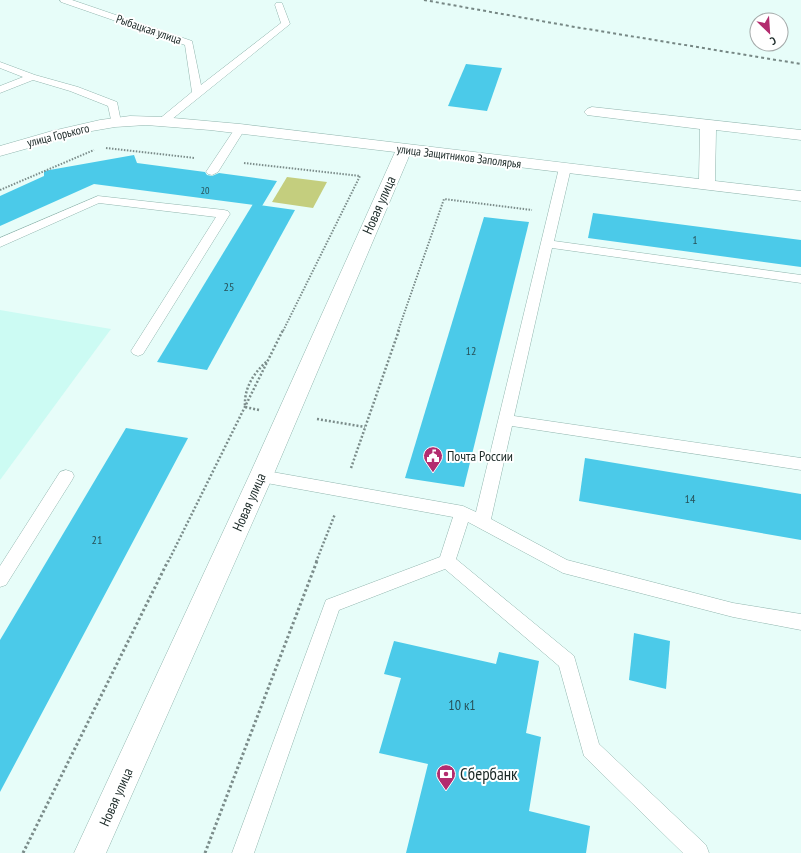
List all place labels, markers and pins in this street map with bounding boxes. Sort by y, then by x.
public building icon: Почта России [422,445,444,473]
place label: Почта России [447,447,513,465]
bank icon: Сбербанк [435,763,457,791]
place label: Сбербанк [460,763,518,785]

